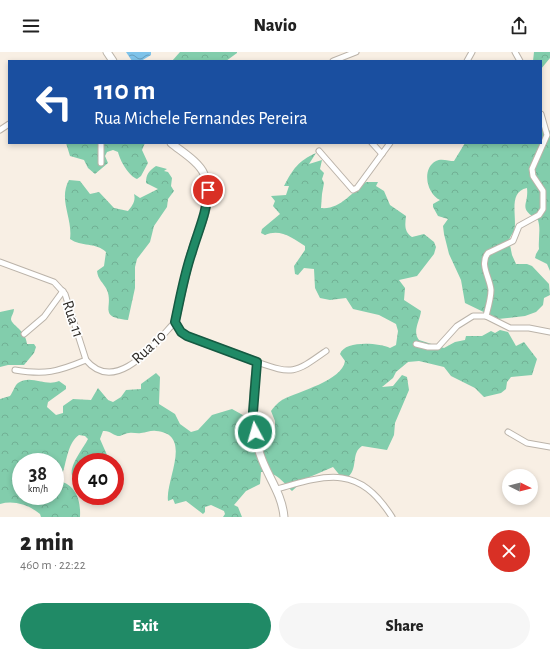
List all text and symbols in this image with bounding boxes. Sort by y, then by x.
icon: menu [20,15,42,37]
icon: share [508,15,530,37]
text: Navio [253,17,297,35]
icon: left [28,76,80,128]
text: 110 m [94,77,156,105]
text: Rua Michele Fernandes Pereira [94,110,308,128]
pin [191,173,225,207]
icon: arrive [197,179,219,201]
street label: Rua 11 [60,299,86,339]
street label: Rua 10 [129,327,169,367]
position arrow [234,411,276,453]
speed limit sign: 40 [72,453,124,505]
text: 38 [29,464,47,484]
north arrow [502,469,538,505]
map controls [502,469,538,505]
text: km/h [28,484,48,494]
button: close [488,530,530,572]
text: 2 min [20,531,74,555]
text: 460 m · 22:22 [20,559,86,572]
button: Exit [20,603,271,649]
button: Share [279,603,530,649]

